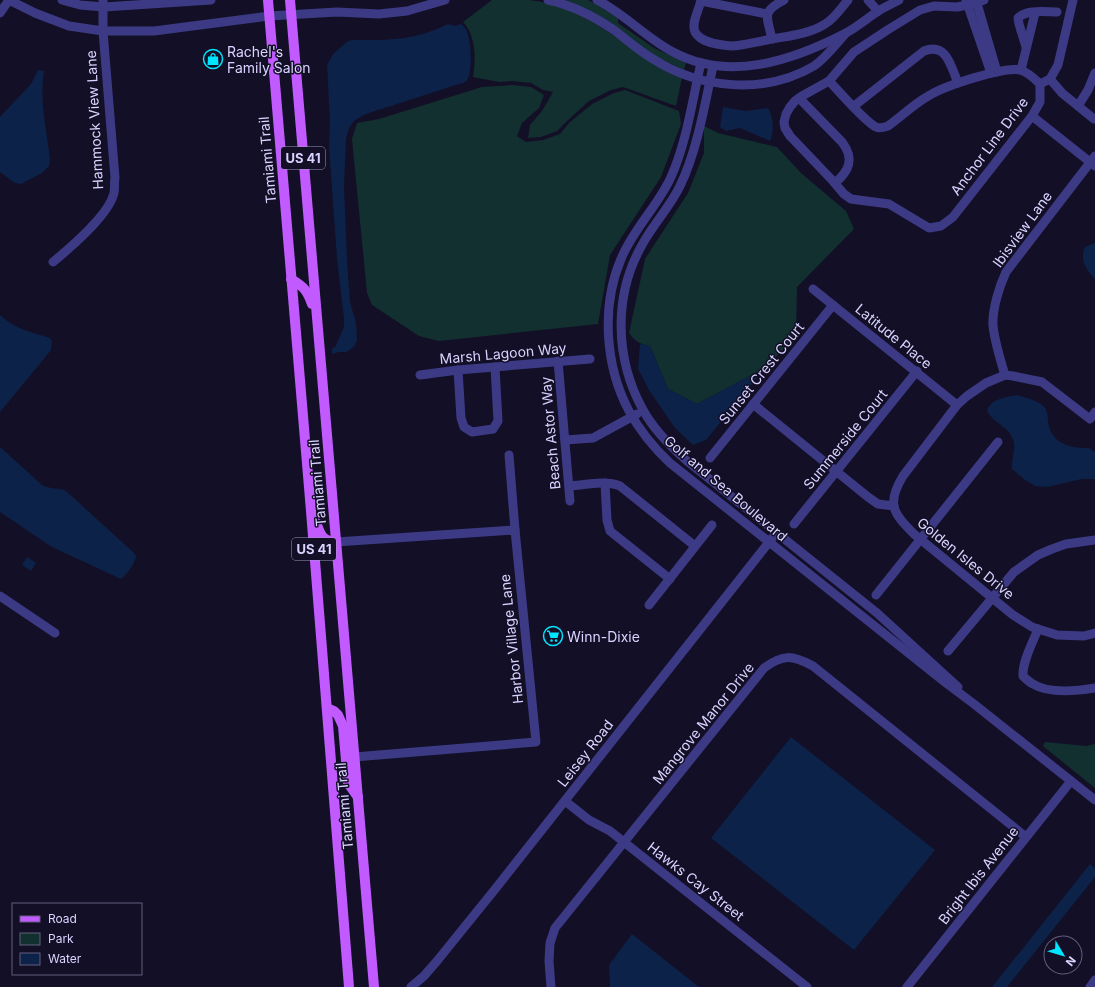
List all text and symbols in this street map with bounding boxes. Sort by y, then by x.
place label: Rachel's Family Salon [227,43,311,76]
shop icon: Rachel's Family Salon [202,48,224,70]
street label: Hammock View Lane [82,50,106,190]
street label: Anchor Line Drive [947,94,1031,198]
street label: Tamiami Trail [255,116,279,204]
road number: US 41 [281,147,325,169]
street label: Ibisview Lane [989,188,1055,270]
street label: Latitude Place [852,300,936,372]
street label: Sunset Crest Court [715,318,807,427]
street label: Marsh Lagoon Way [439,339,567,367]
street label: Beach Astor Way [537,376,563,490]
street label: Summerside Court [799,385,891,492]
street label: Golf and Sea Boulevard [661,432,791,544]
street label: Tamiami Trail [305,439,329,527]
street label: Golden Isles Drive [914,514,1018,602]
road number: US 41 [292,538,336,560]
street label: Harbor Village Lane [496,573,526,705]
supermarket icon: Winn-Dixie [542,625,564,647]
place label: Winn-Dixie [567,628,640,645]
street label: Mangrove Manor Drive [649,659,757,787]
street label: Leisey Road [554,716,616,790]
street label: Tamiami Trail [332,762,356,850]
street label: Bright Ibis Avenue [934,823,1022,927]
street label: Hawks Cay Street [644,838,748,924]
legend [12,903,142,975]
text: Road [48,911,77,926]
text: Park [48,931,74,946]
north arrow [1043,935,1083,975]
text: Water [48,951,82,966]
text: N [1063,954,1079,969]

